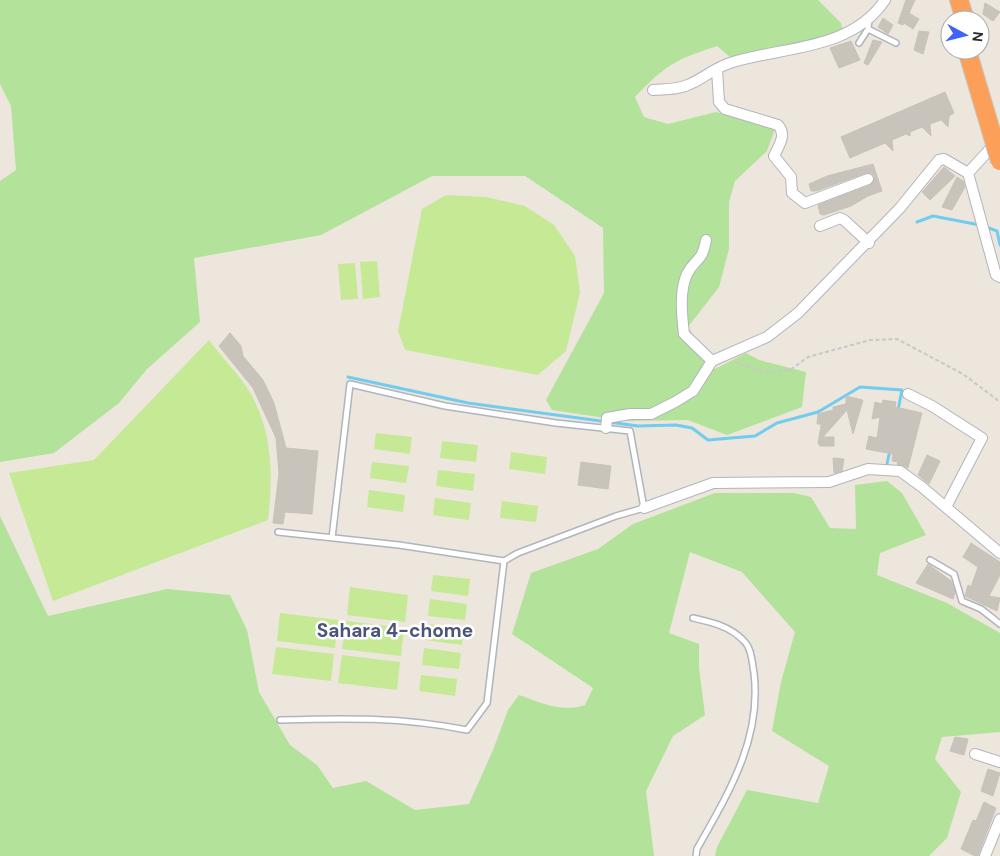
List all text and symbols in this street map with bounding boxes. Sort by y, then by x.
north arrow [940,10,990,60]
text: N [968,30,987,43]
district label: Sahara 4-chome [317,618,473,643]

